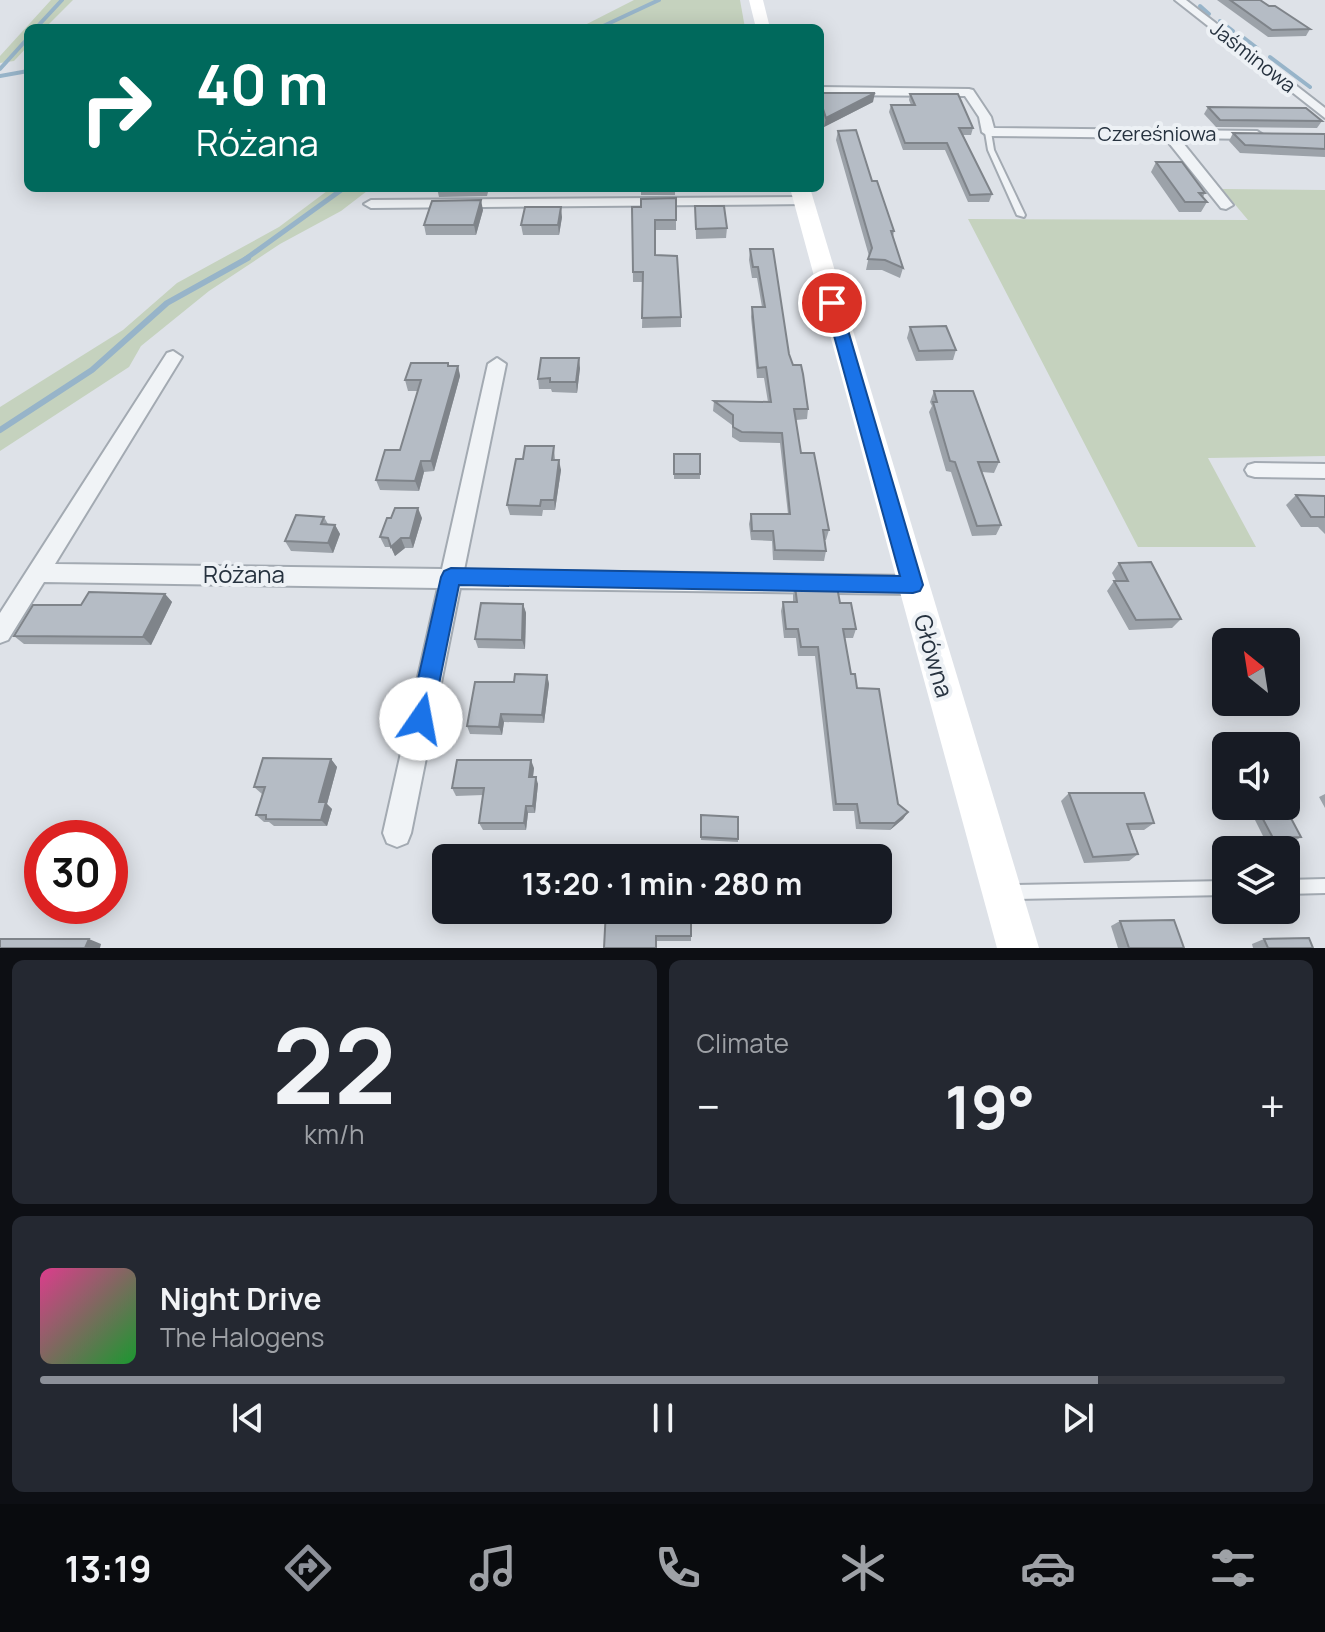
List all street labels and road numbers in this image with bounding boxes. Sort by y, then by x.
street label: Jaśminowa [1205,15,1302,99]
street label: Czereśniowa [1098,120,1216,147]
street label: Różana [203,557,285,590]
street label: Główna [907,610,962,701]

